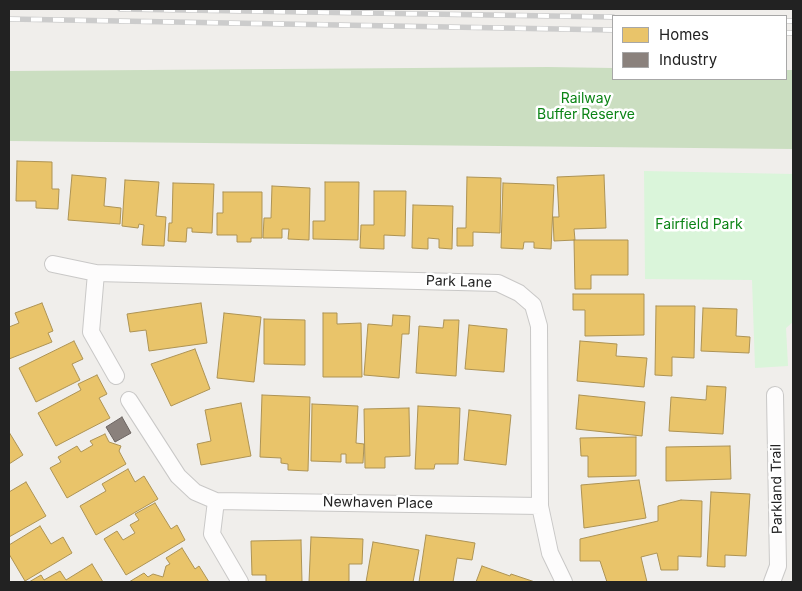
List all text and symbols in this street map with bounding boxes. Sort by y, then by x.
legend [612,15,787,80]
text: Homes [659,25,709,44]
text: Industry [659,50,717,69]
park label: Railway Buffer Reserve [537,91,635,124]
park label: Fairfield Park [655,217,743,233]
street label: Park Lane [426,272,492,292]
street label: Parkland Trail [768,444,786,534]
street label: Newhaven Place [323,494,433,512]

